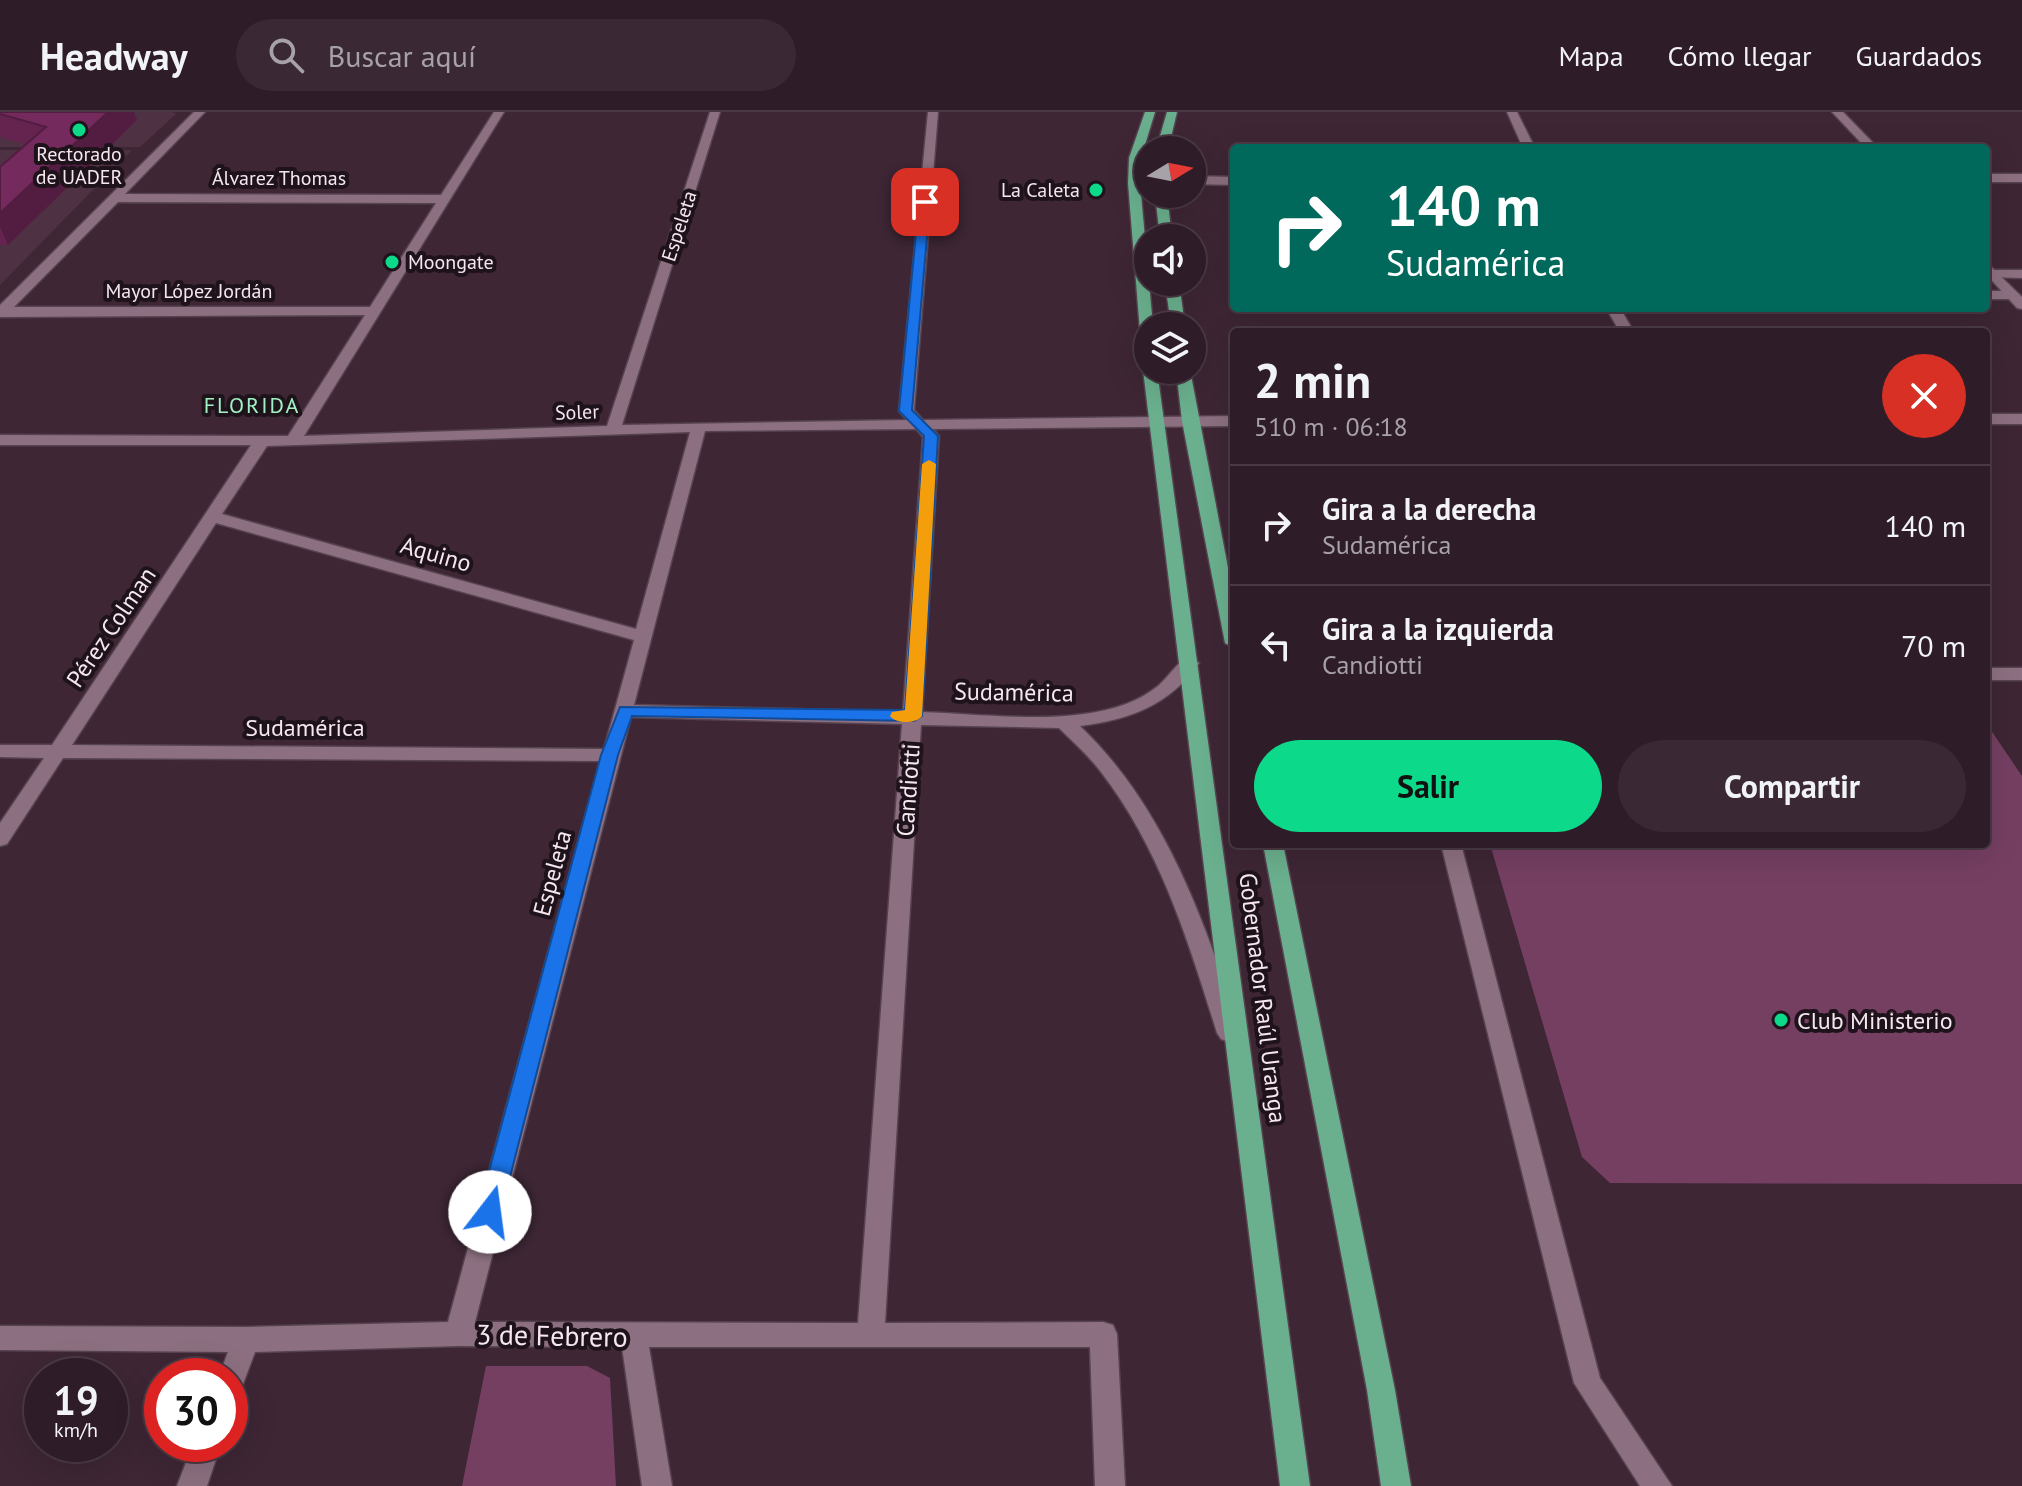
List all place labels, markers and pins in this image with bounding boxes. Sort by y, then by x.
marker: Rectorado de UADER [70,121,88,139]
place label: Rectorado de UADER [36,141,122,190]
pin [891,168,959,236]
place label: La Caleta [1001,177,1080,203]
marker: La Caleta [1087,181,1105,199]
place label: Moongate [408,249,494,275]
marker: Moongate [383,253,401,271]
place label: Club Ministerio [1797,1005,1953,1036]
marker: Club Ministerio [1772,1011,1790,1029]

